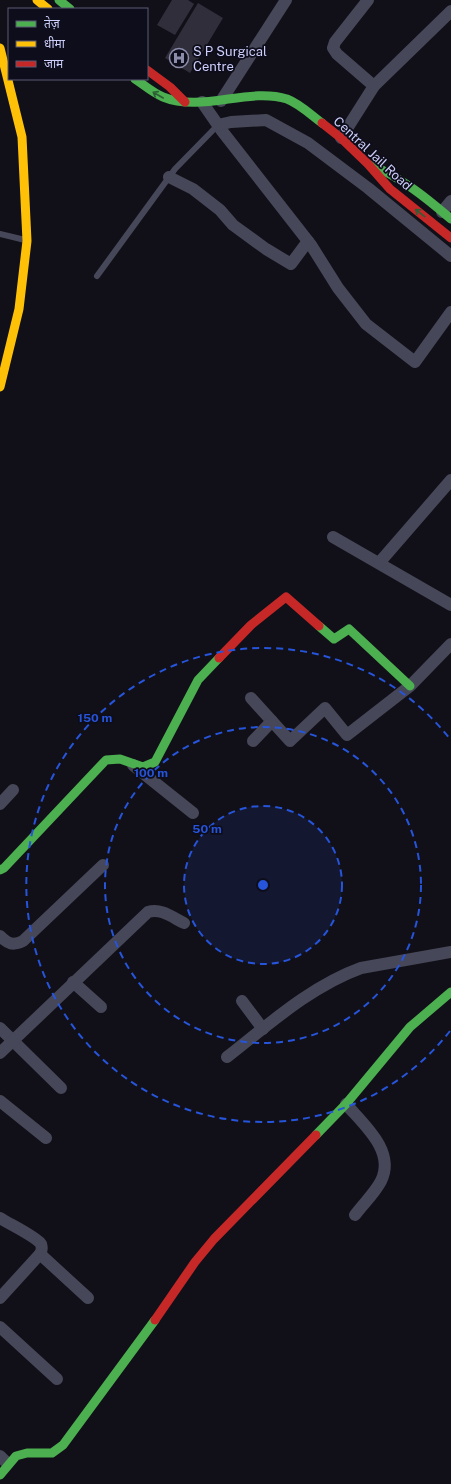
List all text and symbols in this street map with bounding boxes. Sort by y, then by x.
legend [8,8,148,80]
text: तेज़ [44,16,61,31]
text: धीमा [44,36,66,51]
place label: S P Surgical Centre [193,44,267,74]
hospital icon: S P Surgical Centre [168,47,190,69]
text: जाम [44,57,64,71]
one-way arrow [152,90,164,98]
street label: Central Jail Road [331,113,415,193]
one-way arrow [415,209,426,218]
text: 150 m [78,711,112,725]
text: 100 m [134,766,168,780]
text: 50 m [192,822,222,836]
centre of rings [256,878,270,892]

